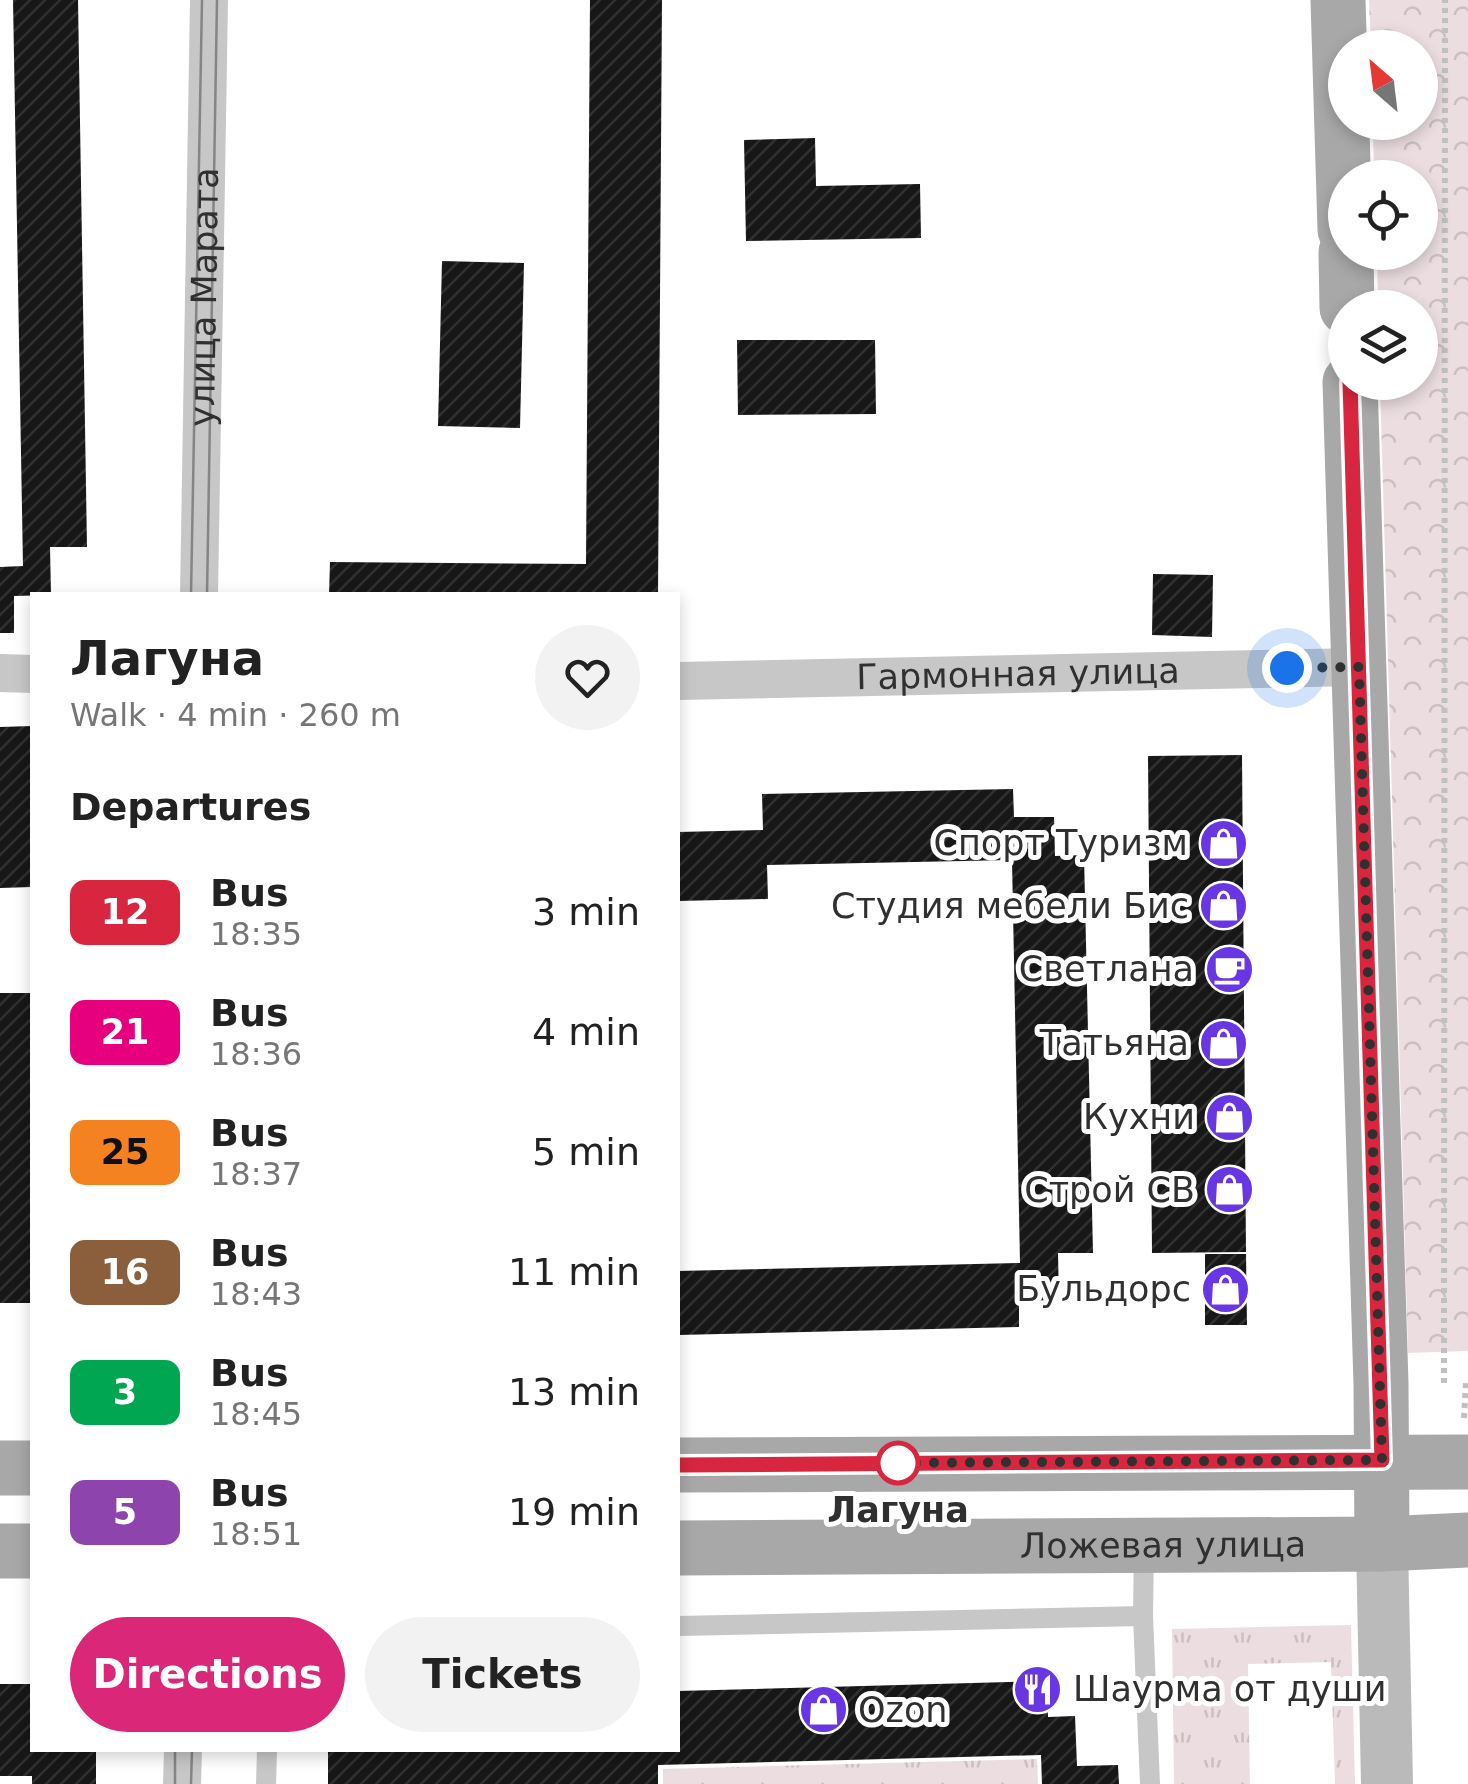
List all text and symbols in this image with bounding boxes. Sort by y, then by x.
north arrow [1328,30,1438,140]
map controls [1328,30,1438,400]
button: locate [1328,160,1438,270]
street label: улица Марата [182,167,226,427]
button: layers [1328,290,1438,400]
button: heart [535,625,640,730]
text: Лагуна [70,630,264,686]
your location [1262,643,1312,693]
street label: Гармонная улица [856,651,1180,697]
text: Walk · 4 min · 260 m [70,696,401,734]
text: Departures [70,785,311,829]
shop icon: Спорт Туризм [1197,817,1249,869]
place label: Спорт Туризм [933,823,1188,863]
text: Bus [210,871,289,915]
shop icon: Студия мебели Бис [1198,880,1250,932]
place label: Студия мебели Бис [831,886,1189,926]
text: 3 min [532,890,640,934]
text: 12 [101,892,149,932]
text: 18:35 [210,915,302,953]
cafe icon: Светлана [1203,943,1255,995]
place label: Светлана [1019,949,1194,989]
text: Bus [210,991,289,1035]
text: 4 min [532,1010,640,1054]
text: 21 [101,1012,149,1052]
shop icon: Татьяна [1198,1017,1250,1069]
place label: Татьяна [1039,1023,1189,1063]
text: 18:36 [210,1035,302,1073]
shop icon: Кухни [1204,1091,1256,1143]
place label: Кухни [1083,1097,1195,1137]
text: Bus [210,1111,289,1155]
text: 5 min [532,1130,640,1174]
text: 25 [101,1132,149,1172]
text: 18:37 [210,1155,302,1193]
shop icon: Строй СВ [1204,1164,1256,1216]
place label: Строй СВ [1024,1170,1195,1210]
text: Bus [210,1231,289,1275]
text: 11 min [508,1250,640,1294]
text: 16 [101,1252,149,1292]
shop icon: Бульдорс [1200,1263,1252,1315]
place label: Бульдорс [1016,1269,1191,1309]
text: 18:43 [210,1275,302,1313]
text: Bus [210,1351,289,1395]
text: 13 min [508,1370,640,1414]
text: 3 [113,1372,137,1412]
text: 18:45 [210,1395,302,1433]
marker: Лагуна [877,1442,919,1484]
text: Bus [210,1471,289,1515]
text: 19 min [508,1490,640,1534]
place label: Лагуна [827,1490,969,1530]
text: 5 [113,1492,137,1532]
text: 18:51 [210,1515,302,1553]
street label: Ложевая улица [1020,1524,1306,1566]
button: Directions [70,1617,345,1732]
button: Tickets [365,1617,640,1732]
restaurant icon: Шаурма от души [1012,1663,1064,1715]
place label: Шаурма от души [1073,1669,1386,1709]
shop icon: Ozon [797,1684,849,1736]
place label: Ozon [858,1690,948,1730]

